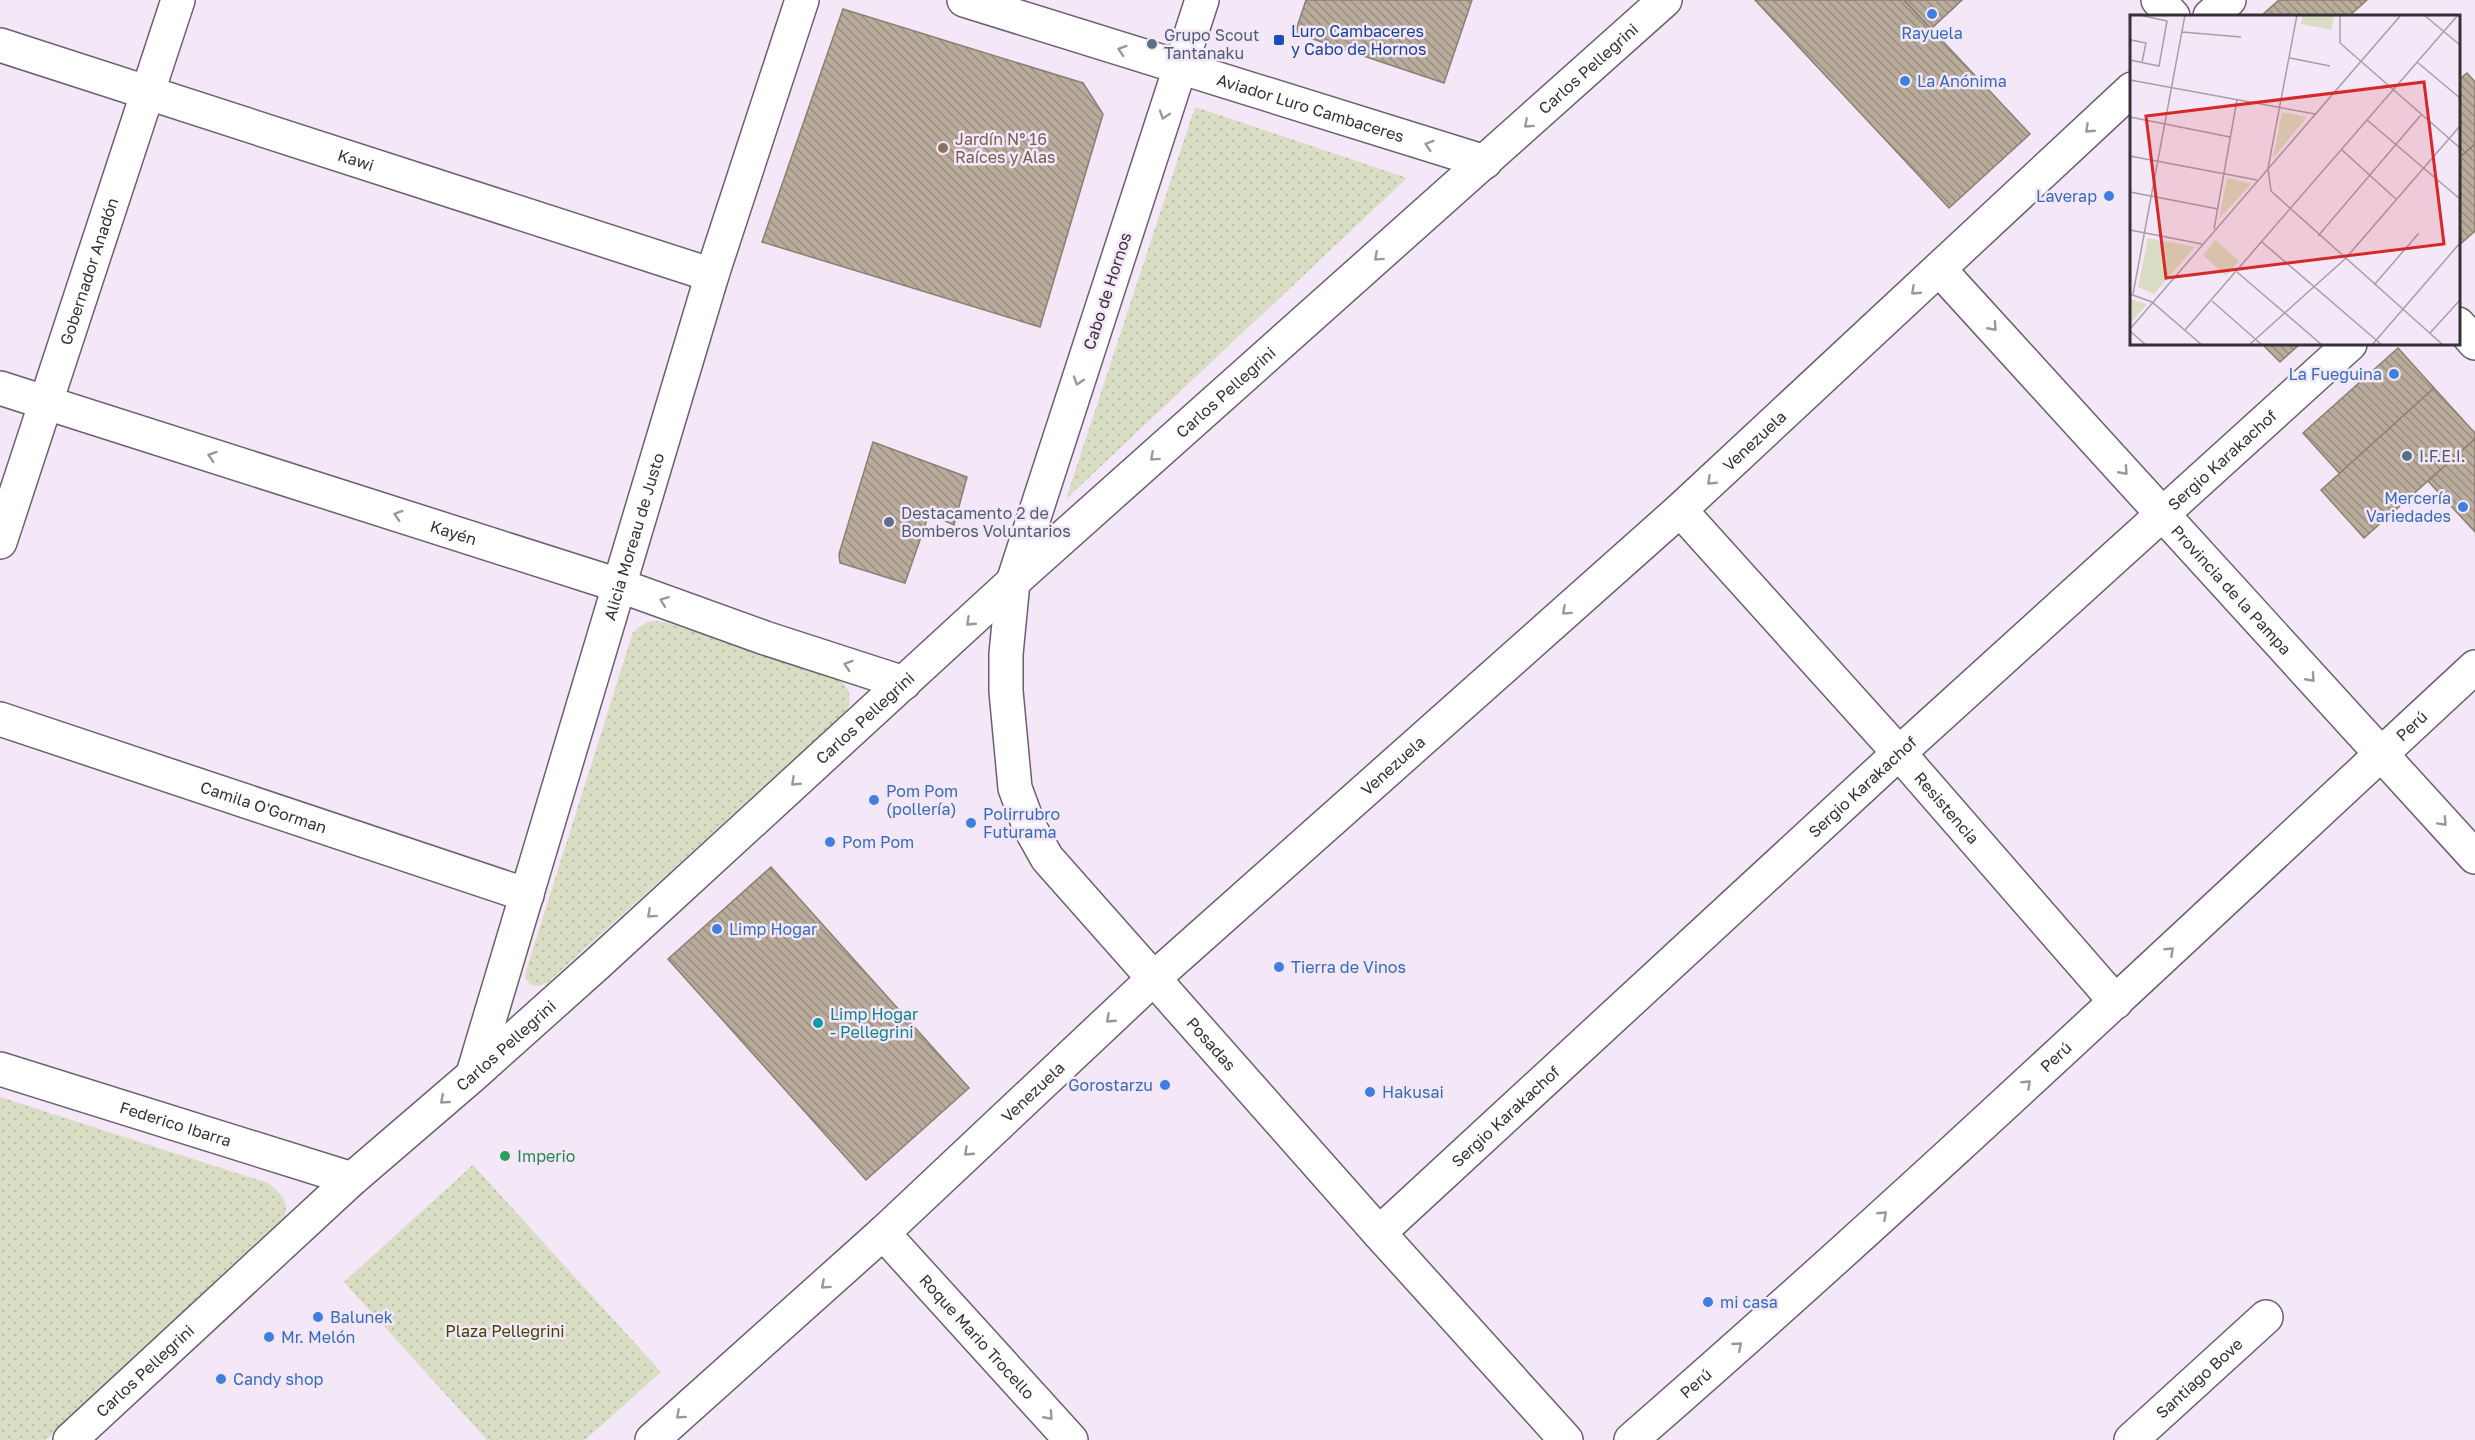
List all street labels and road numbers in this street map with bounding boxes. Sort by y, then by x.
street label: Carlos Pellegrini [1534,19,1642,118]
street label: Aviador Luro Cambaceres [1215,69,1407,146]
street label: Kawi [335,145,377,175]
street label: Gobernador Anadón [55,195,122,347]
street label: Cabo de Hornos [1079,230,1135,352]
street label: Carlos Pellegrini [1172,343,1280,442]
street label: Sergio Karakachof [2164,405,2281,514]
street label: Venezuela [1718,406,1790,475]
street label: Alicia Moreau de Justo [599,450,668,623]
street label: Kayén [428,516,479,549]
street label: Provincia de la Pampa [2167,521,2296,659]
street label: Carlos Pellegrini [811,668,918,768]
street label: Perú [2392,706,2431,745]
street label: Venezuela [1357,732,1429,799]
street label: Sergio Karakachof [1804,732,1921,842]
street label: Resistencia [1910,768,1984,848]
street label: Camila O'Gorman [198,777,330,837]
street label: Carlos Pellegrini [452,996,560,1095]
street label: Posadas [1182,1013,1240,1075]
street label: Perú [2036,1037,2075,1076]
street label: Venezuela [997,1057,1069,1126]
street label: Sergio Karakachof [1447,1061,1564,1171]
street label: Federico Ibarra [117,1097,234,1151]
street label: Roque Mario Trocello [915,1270,1039,1403]
street label: Carlos Pellegrini [92,1320,198,1421]
street label: Santiago Bove [2152,1334,2246,1423]
street label: Perú [1676,1364,1716,1403]

